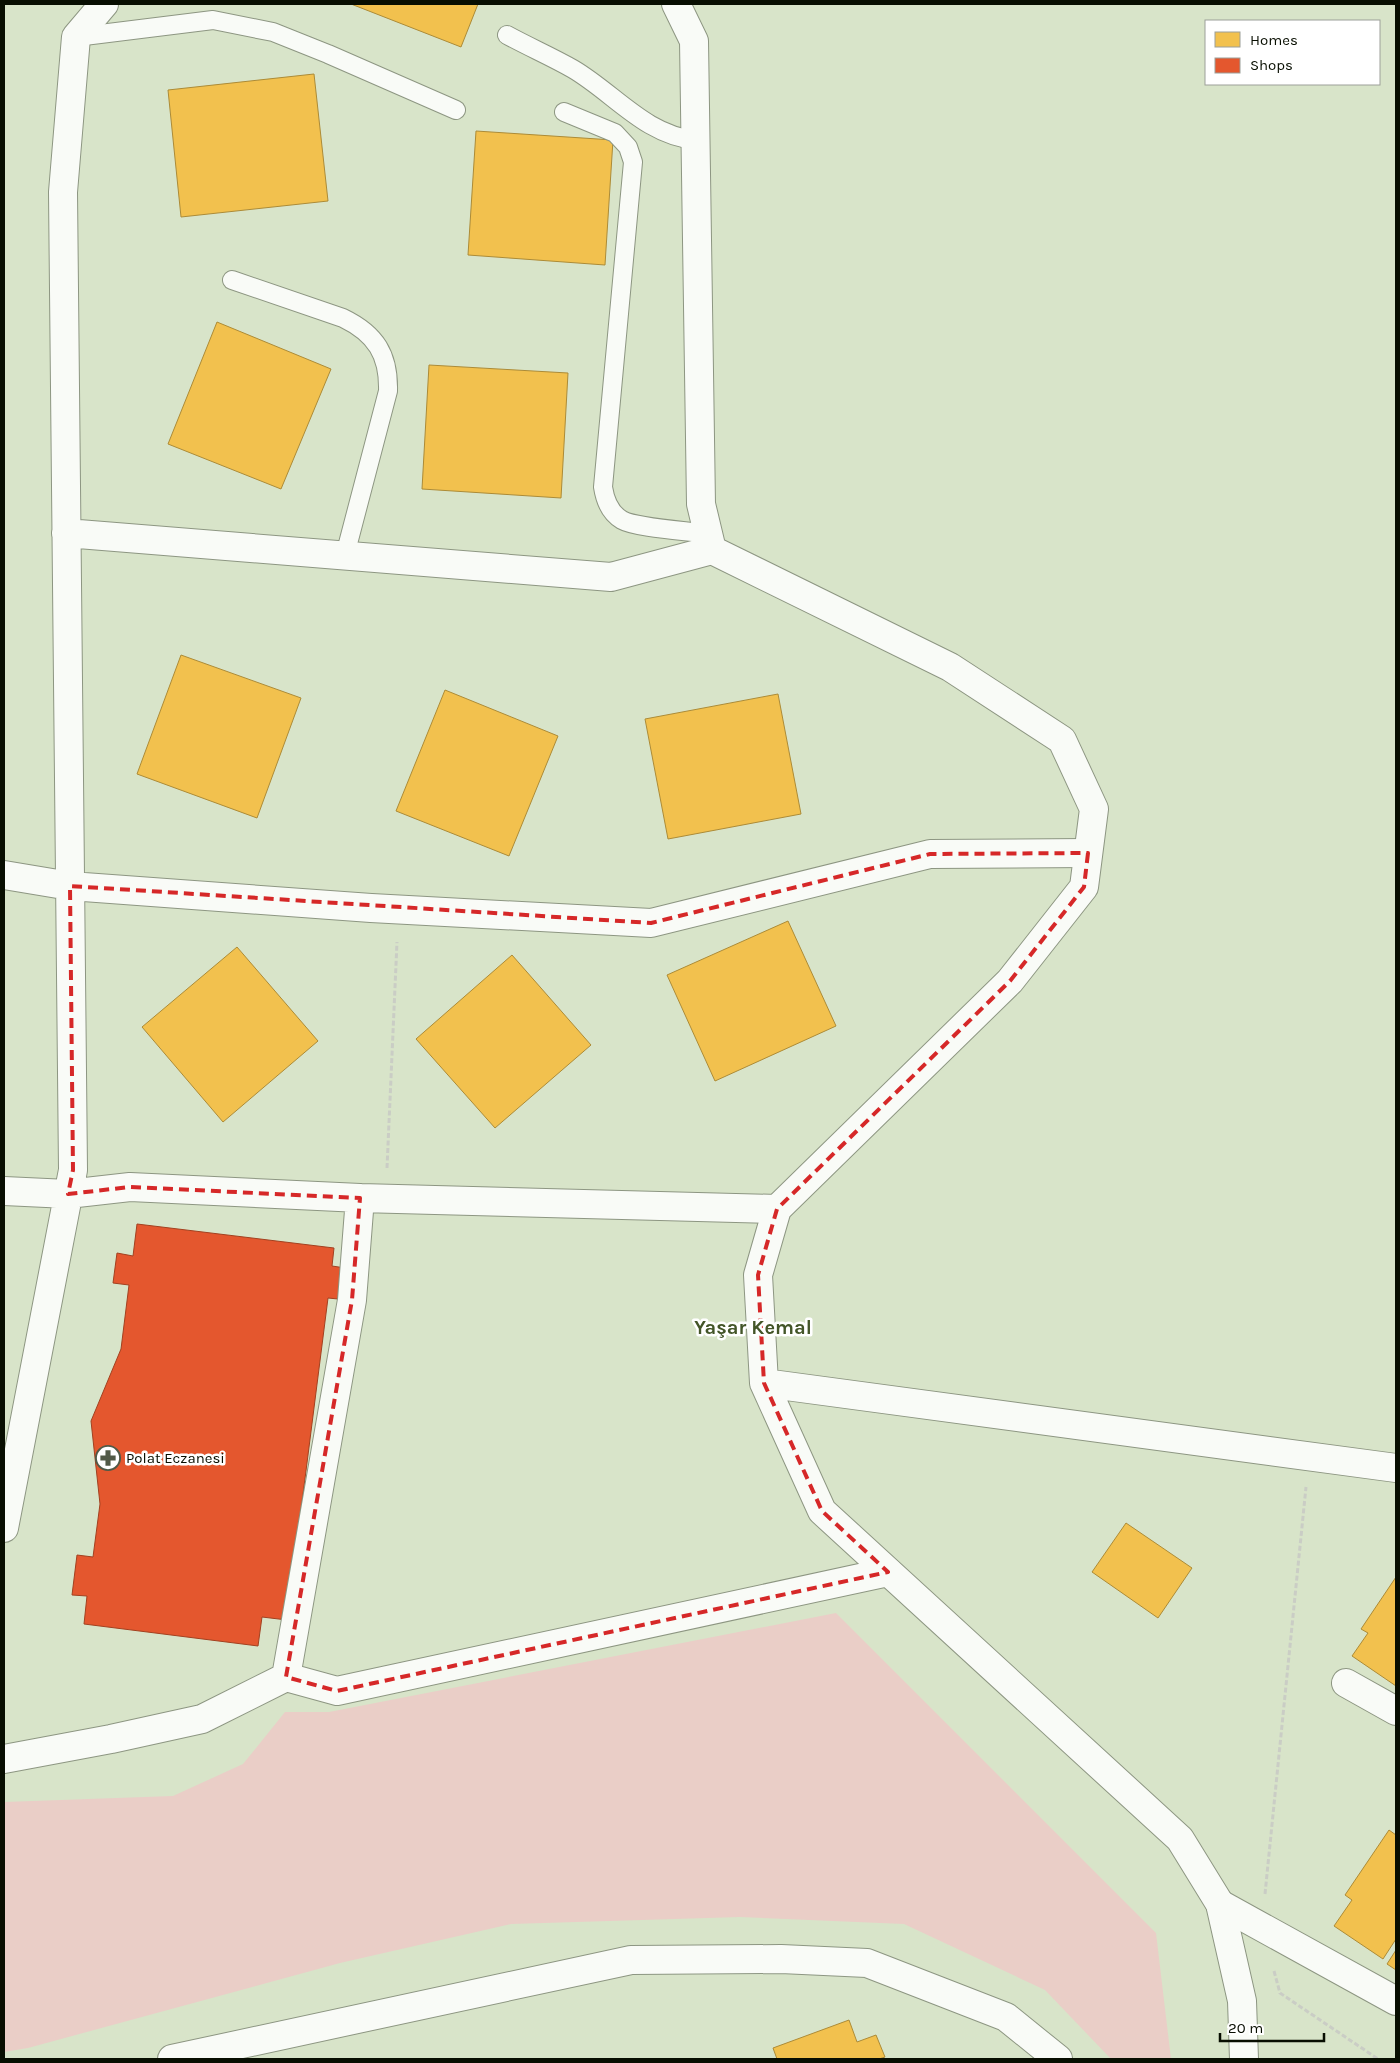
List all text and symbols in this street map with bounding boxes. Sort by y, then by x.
legend [1205,20,1380,85]
text: Homes [1250,31,1298,49]
text: Shops [1250,56,1293,74]
district label: Yaşar Kemal [694,1316,812,1339]
pharmacy icon: Polat Eczanesi [95,1445,121,1471]
place label: Polat Eczanesi [126,1449,225,1467]
scale bar [1220,2010,1324,2042]
text: 20 m [1228,2019,1263,2037]

